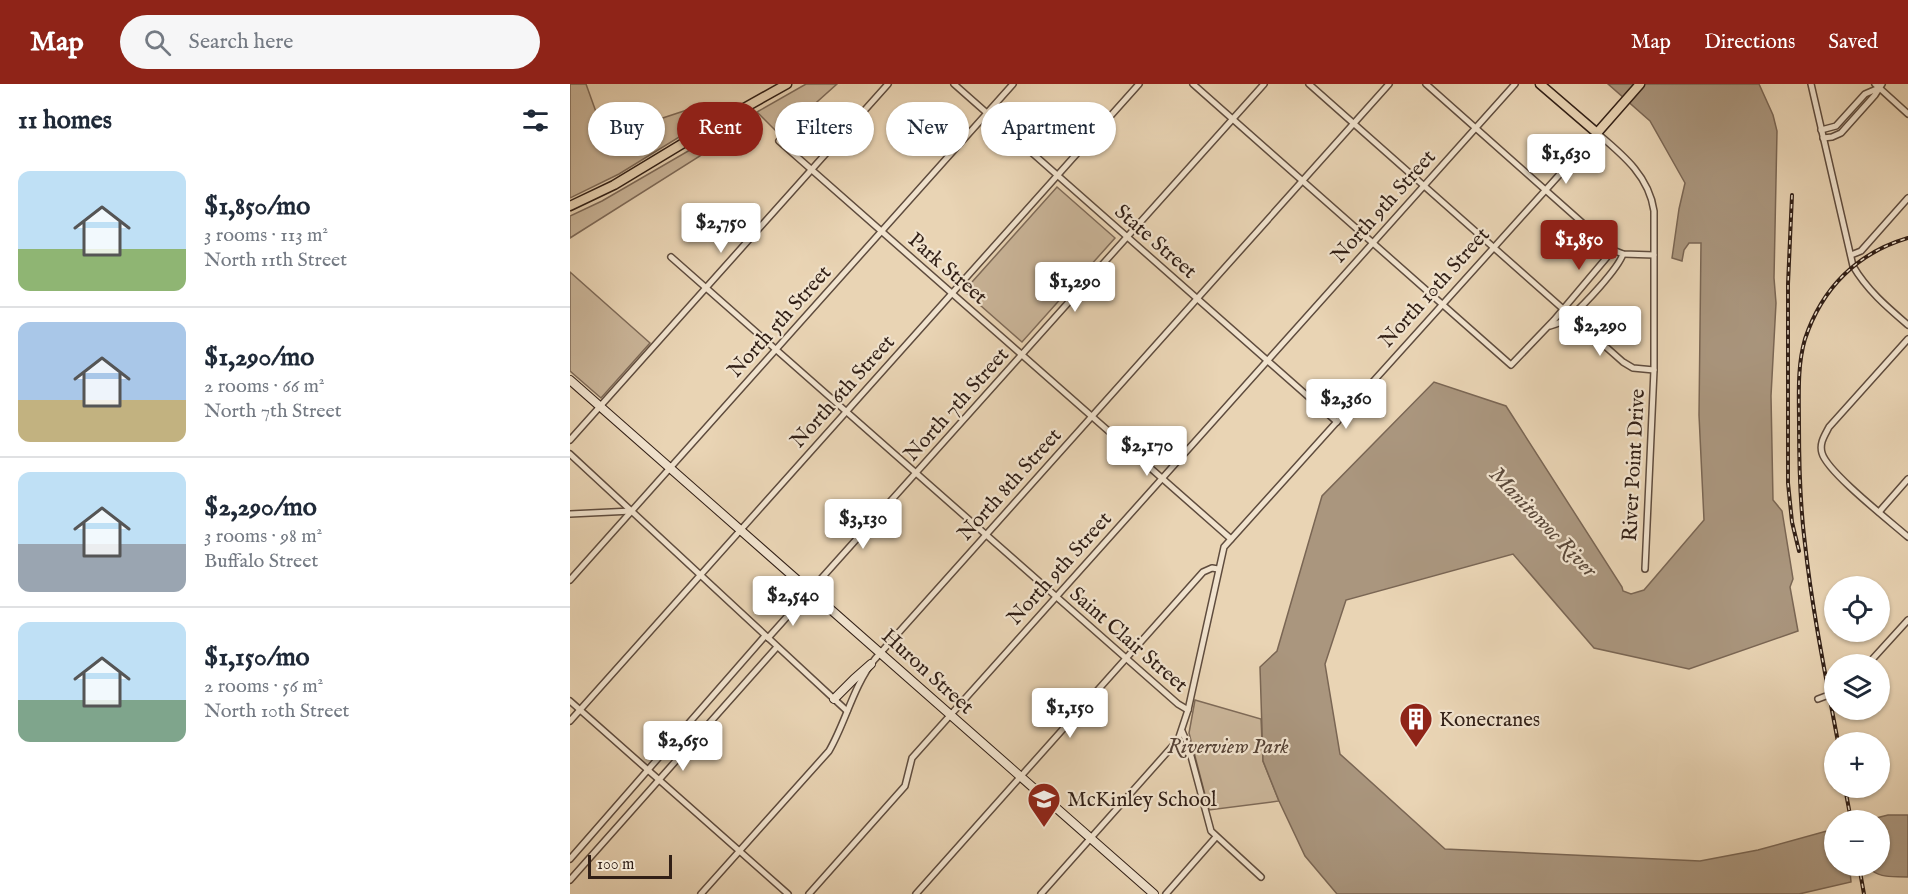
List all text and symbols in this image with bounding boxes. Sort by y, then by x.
search box [120,15,540,69]
text: Map [30,25,84,60]
icon: search [141,26,174,59]
text: Search here [189,28,293,56]
text: Map [1631,29,1671,56]
text: Directions [1704,29,1795,56]
text: Saved [1828,29,1878,56]
chip: Buy [588,102,665,156]
chip: Rent [677,102,763,156]
chip: Filters [775,102,874,156]
chip: New [886,102,969,156]
chip: Apartment [981,102,1116,156]
text: 11 homes [18,104,112,137]
icon: filters [519,104,552,137]
pin: $1,630 [1517,134,1615,185]
text: $1,630 [1541,141,1591,166]
street label: North 9th Street [1326,145,1442,269]
text: $1,850/mo [204,190,310,223]
icon: home [66,195,138,267]
street label: State Street [1108,199,1202,285]
pin: $2,750 [672,203,770,254]
text: $2,750 [695,210,747,235]
pin: $1,850 [1530,220,1628,271]
street label: North 10th Street [1374,222,1496,354]
text: 3 rooms · 113 m² [204,223,328,248]
street label: Park Street [902,227,992,311]
text: $1,850 [1555,227,1603,252]
text: North 11th Street [204,248,347,273]
street label: North 5th Street [722,260,838,384]
pin: $1,290 [1026,262,1124,313]
text: $1,290 [1049,269,1101,294]
pin: $2,290 [1551,306,1649,357]
text: $2,290 [1573,313,1627,338]
street label: North 6th Street [785,330,901,454]
text: $1,290/mo [204,341,314,374]
street label: North 7th Street [899,342,1015,468]
icon: home [66,346,138,418]
text: 2 rooms · 66 m² [204,374,325,399]
pin: $2,360 [1297,379,1395,430]
text: $2,360 [1320,386,1372,411]
street label: River Point Drive [1617,388,1652,542]
text: North 7th Street [204,399,342,424]
street label: North 8th Street [952,423,1068,547]
pin: $2,170 [1098,426,1196,477]
text: $2,170 [1121,433,1173,458]
water label: Manitowoc River [1483,461,1604,585]
text: $2,290/mo [204,491,317,524]
icon: home [66,496,138,568]
pin: $3,130 [814,499,912,550]
text: $3,130 [839,506,887,531]
street label: North 9th Street [1002,507,1118,631]
text: 3 rooms · 98 m² [204,524,322,549]
text: Buffalo Street [204,549,318,574]
pin: $2,540 [744,576,842,627]
map controls [1824,576,1890,876]
button: locate [1824,576,1890,642]
street label: Saint Clair Street [1063,581,1193,699]
text: $2,540 [767,583,819,608]
street label: Huron Street [875,623,979,721]
text: $1,150/mo [204,641,310,674]
icon: home [66,646,138,718]
button: layers [1824,654,1890,720]
text: 2 rooms · 56 m² [204,674,323,699]
pin: $1,150 [1021,688,1119,739]
text: $1,150 [1046,695,1094,720]
text: North 10th Street [204,699,349,724]
building icon: Konecranes [1398,701,1434,748]
place label: Konecranes [1439,707,1540,734]
pin: $2,650 [634,721,732,772]
text: $2,650 [657,728,709,753]
button: + [1824,732,1890,798]
park label: Riverview Park [1167,734,1289,761]
school or university icon: McKinley School [1026,781,1062,828]
place label: McKinley School [1067,787,1217,814]
button: − [1824,810,1890,876]
scale bar [588,852,672,880]
text: 100 m [597,855,634,875]

